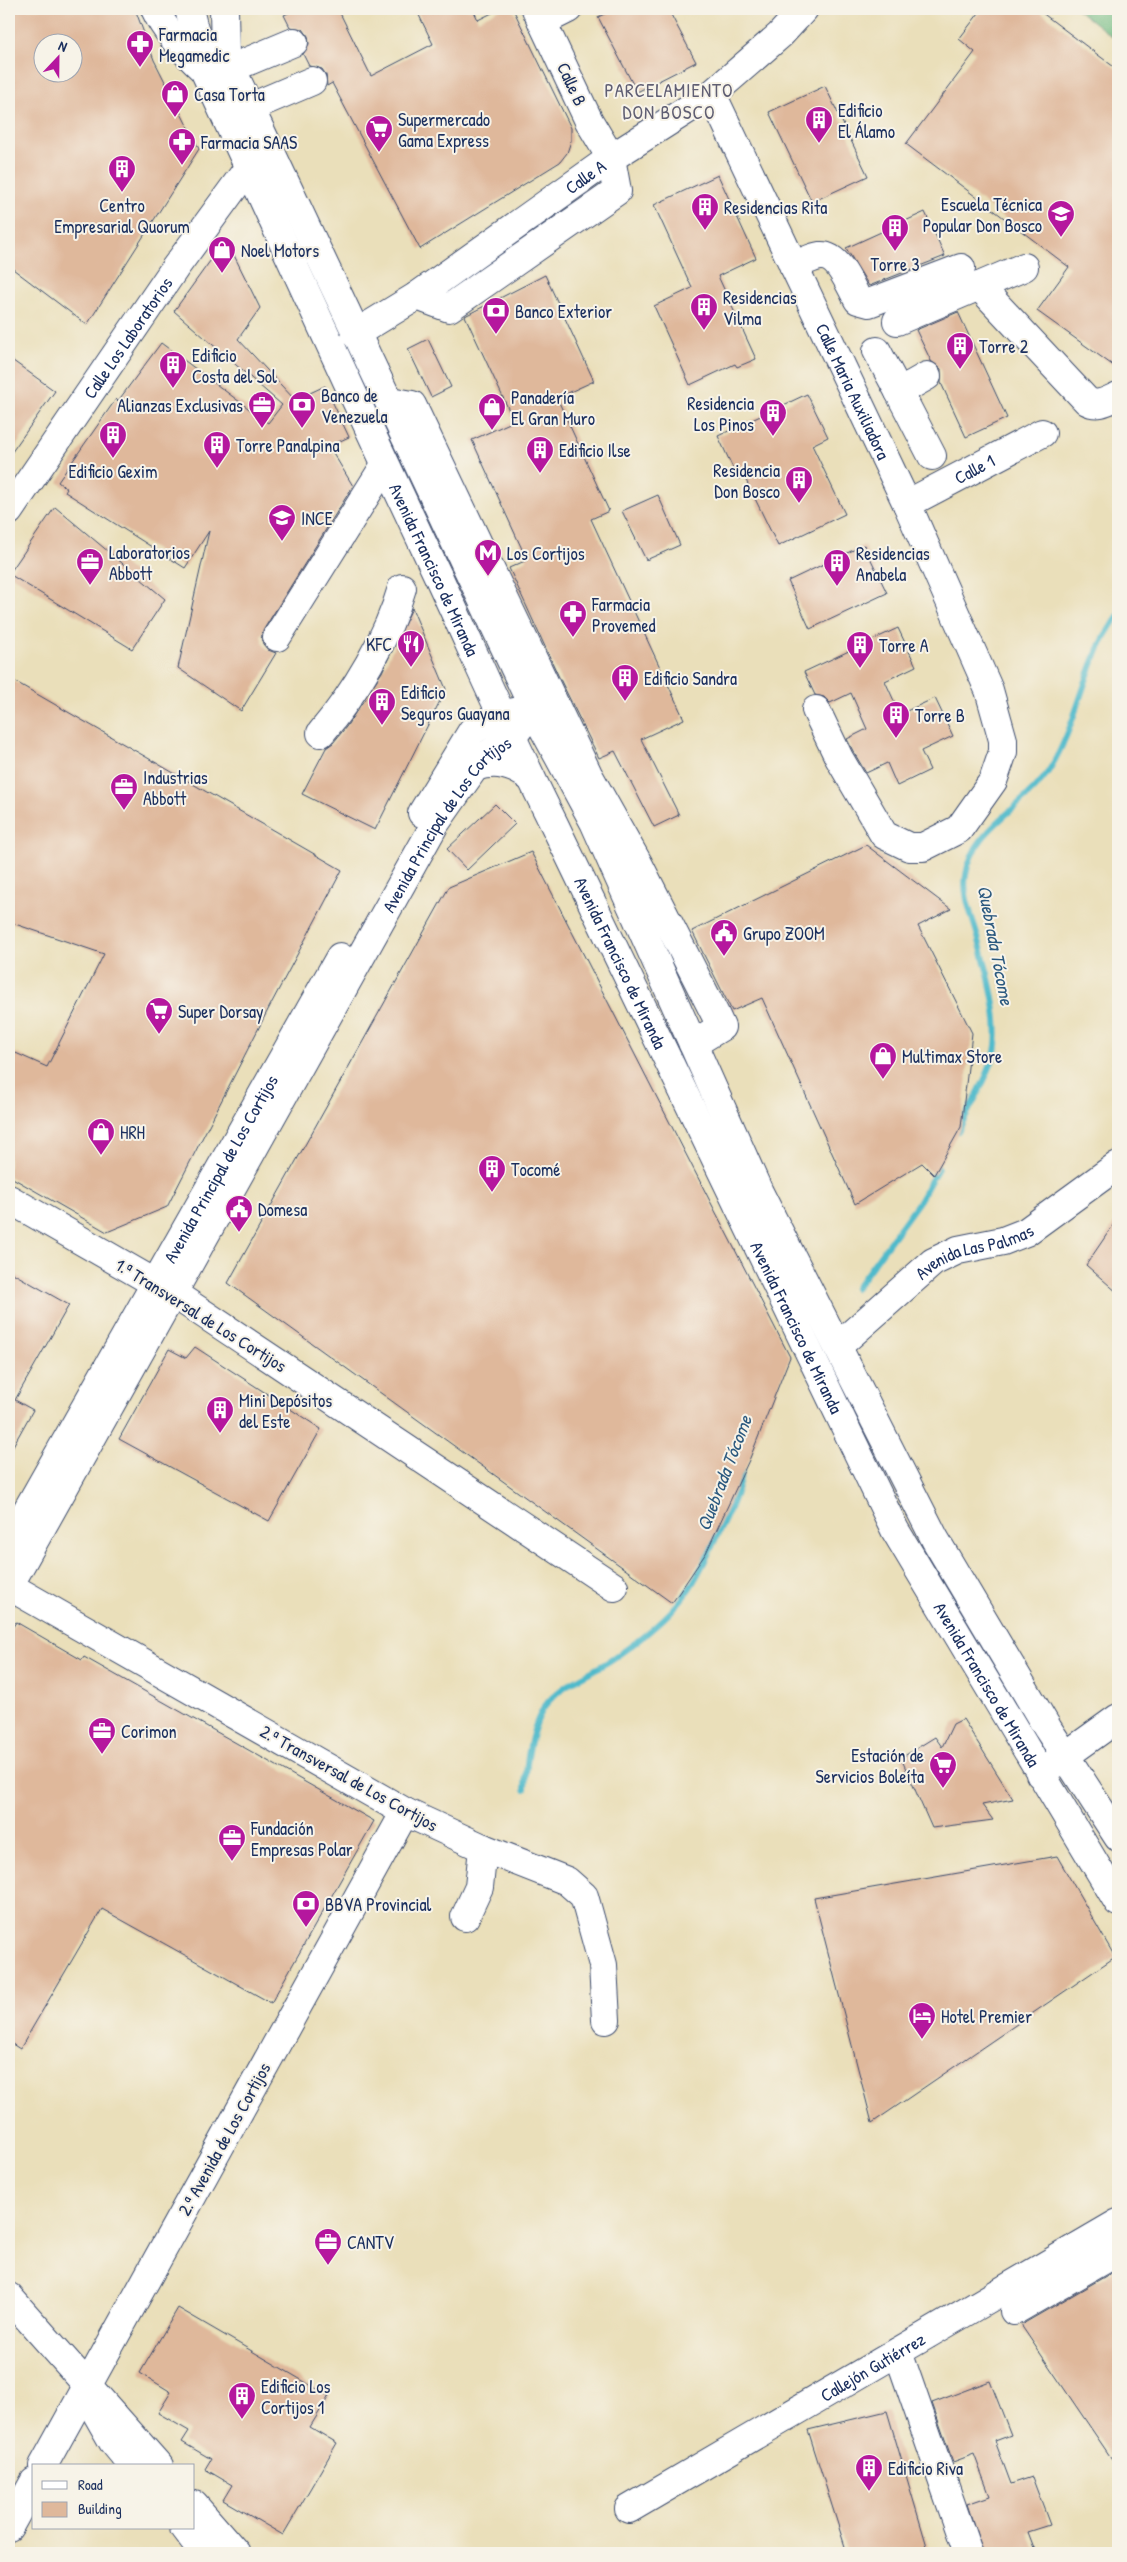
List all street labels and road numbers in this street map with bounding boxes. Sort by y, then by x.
street label: Calle B [551,58,593,110]
street label: Calle A [560,153,611,200]
street label: Calle Los Laboratorios [77,272,178,403]
street label: Calle Maria Auxiliadora [810,319,896,463]
street label: Calle 1 [950,448,999,490]
street label: Avenida Francisco de Miranda [384,479,486,660]
street label: Avenida Principal de Los Cortijos [376,730,516,917]
street label: Avenida Francisco de Miranda [569,872,673,1053]
street label: Avenida Principal de Los Cortijos [157,1070,283,1267]
street label: Avenida Las Palmas [909,1218,1039,1285]
street label: Avenida Francisco de Miranda [745,1237,849,1417]
street label: 1.ª Transversal de Los Cortijos [111,1252,291,1378]
street label: Avenida Francisco de Miranda [928,1597,1047,1771]
street label: 2.ª Transversal de Los Cortijos [256,1719,442,1837]
street label: 2.ª Avenida de Los Cortijos [172,2058,276,2220]
street label: Callejón Gutiérrez [815,2326,930,2407]

